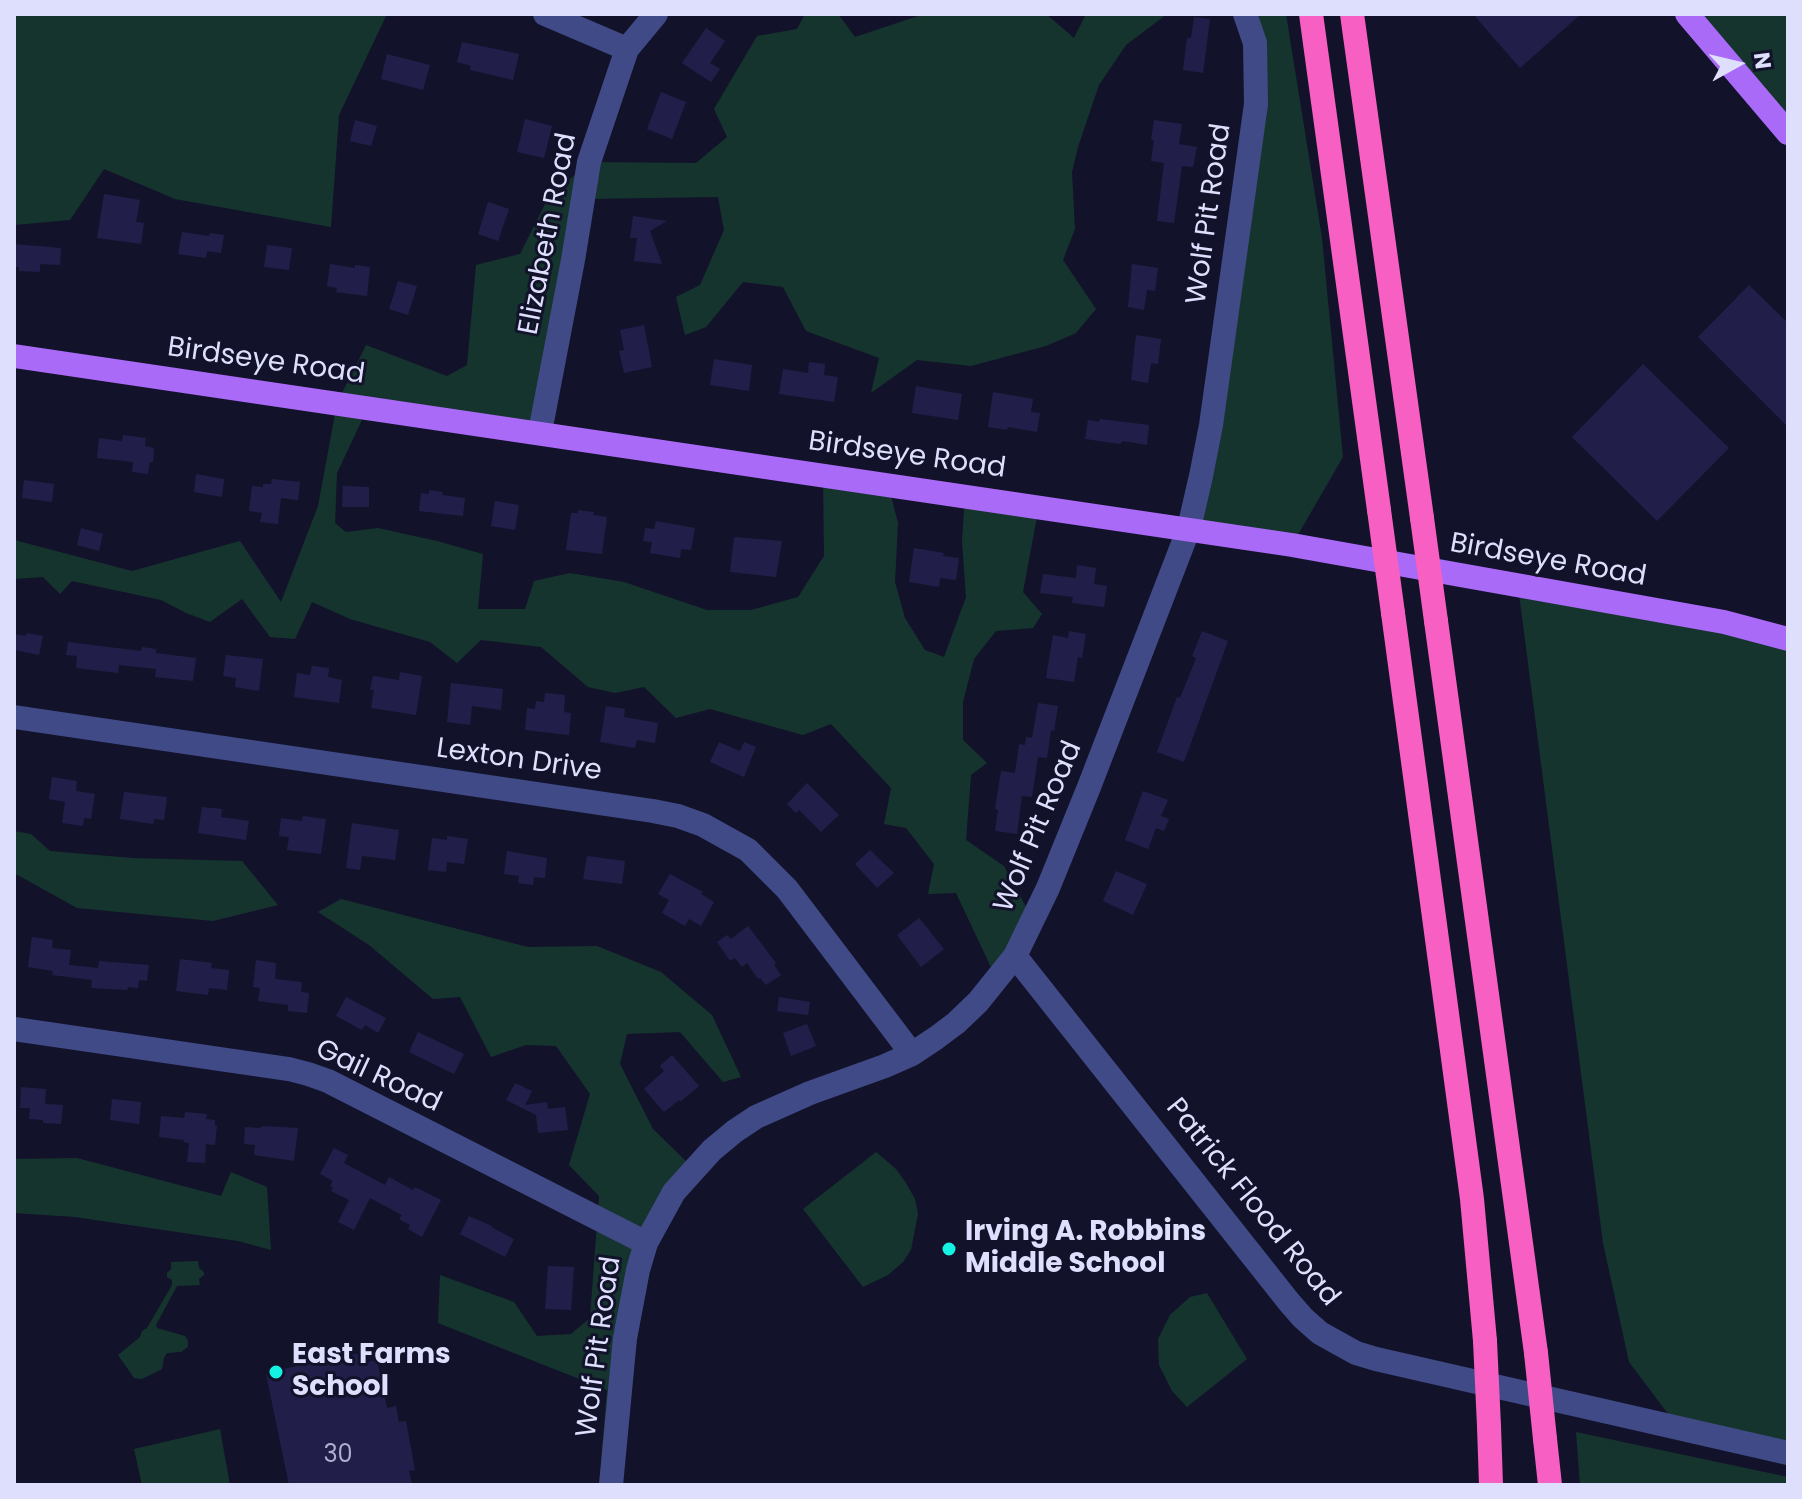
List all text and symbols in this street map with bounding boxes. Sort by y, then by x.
north arrow [1698,24,1778,104]
text: N [1746,50,1779,71]
street label: Wolf Pit Road [1181,121,1239,307]
street label: Elizabeth Road [513,130,585,338]
street label: Birdseye Road [165,332,367,392]
street label: Birdseye Road [806,426,1008,486]
street label: Birdseye Road [1447,527,1649,595]
street label: Lexton Drive [434,733,604,789]
street label: Wolf Pit Road [988,736,1090,918]
street label: Gail Road [310,1033,446,1121]
street label: Patrick Flood Road [1158,1092,1346,1314]
place label: Irving A. Robbins Middle School [965,1216,1206,1282]
marker: Irving A. Robbins Middle School [940,1240,958,1258]
street label: Wolf Pit Road [571,1254,629,1440]
place label: East Farms School [292,1339,451,1405]
marker: East Farms School [267,1363,285,1381]
house number: 30 [323,1442,353,1470]

